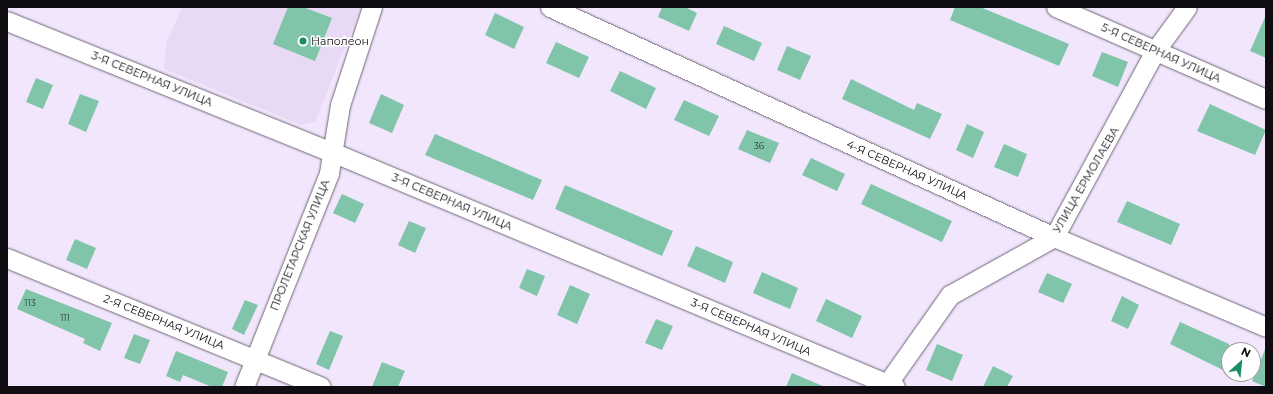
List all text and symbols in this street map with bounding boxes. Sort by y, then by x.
street label: 5-Я СЕВЕРНАЯ УЛИЦА [1099,21,1223,85]
place label: Наполеон [311,34,369,48]
marker: Наполеон [298,36,308,46]
street label: 3-Я СЕВЕРНАЯ УЛИЦА [90,49,214,109]
street label: УЛИЦА ЕРМОЛАЕВА [1050,125,1122,235]
street label: 4-Я СЕВЕРНАЯ УЛИЦА [845,137,969,203]
house number: 36 [754,141,764,151]
street label: 3-Я СЕВЕРНАЯ УЛИЦА [390,171,514,233]
street label: ПРОЛЕТАРСКАЯ УЛИЦА [268,178,332,312]
street label: 2-Я СЕВЕРНАЯ УЛИЦА [102,292,226,352]
street label: 3-Я СЕВЕРНАЯ УЛИЦА [689,296,813,358]
house number: 113 [24,298,36,308]
house number: 111 [60,313,70,323]
north arrow [1221,342,1261,382]
text: N [1239,344,1253,360]

